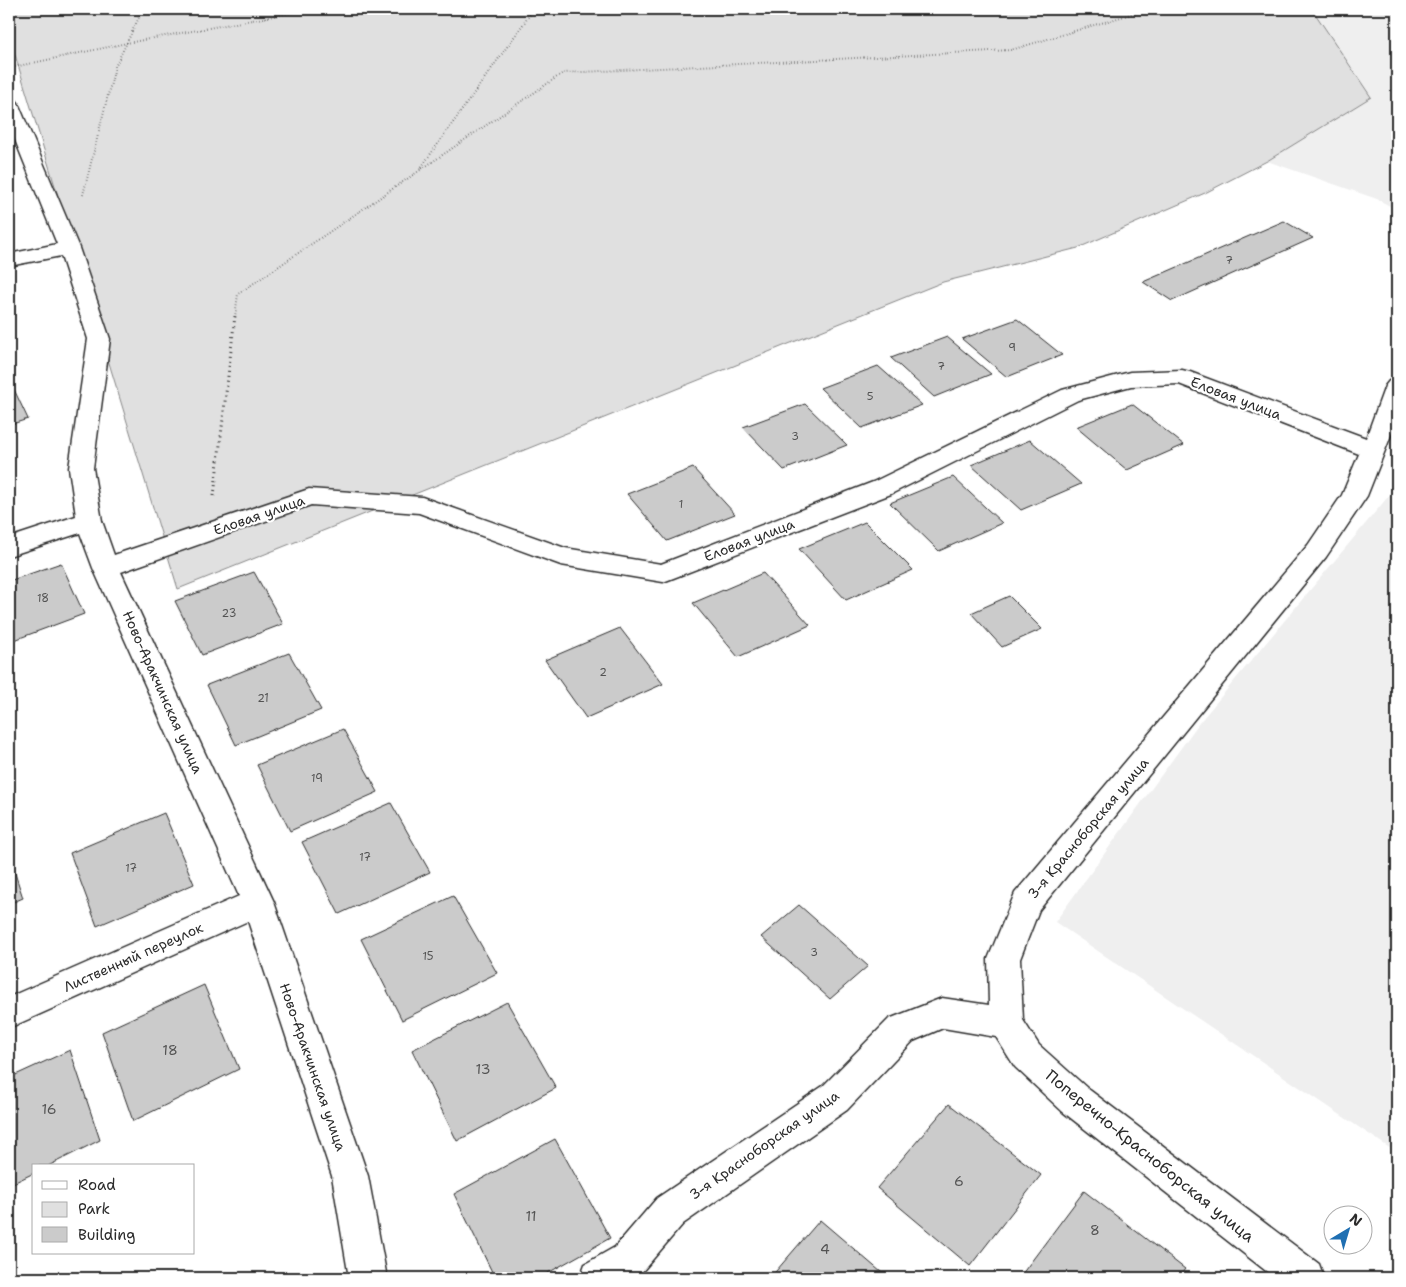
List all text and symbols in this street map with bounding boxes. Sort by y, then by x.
house number: 7 [1225,253,1233,268]
house number: 9 [1008,340,1016,355]
house number: 7 [937,359,945,374]
street label: Еловая улица [1188,372,1284,424]
house number: 5 [867,389,874,404]
house number: 3 [791,429,799,444]
street label: Еловая улица [211,491,307,539]
house number: 1 [679,497,683,512]
street label: Еловая улица [701,514,797,566]
house number: 18 [37,591,49,606]
house number: 23 [222,606,236,621]
street label: Ново-Аракчинская улица [119,608,207,777]
house number: 2 [599,665,607,680]
house number: 21 [257,691,269,706]
street label: 3-я Красноборская улица [1024,754,1153,902]
house number: 19 [311,771,323,786]
house number: 17 [359,850,371,865]
house number: 17 [125,861,137,876]
street label: Лиственный переулок [60,918,206,996]
house number: 3 [810,945,818,960]
house number: 15 [422,949,434,964]
street label: Ново-Аракчинская улица [276,981,350,1154]
house number: 18 [162,1041,178,1059]
house number: 13 [476,1060,490,1078]
street label: Поперечно-Красноборская улица [1041,1065,1259,1247]
street label: 3-я Красноборская улица [686,1086,843,1204]
house number: 16 [41,1100,57,1118]
legend [32,1164,195,1254]
house number: 6 [954,1172,964,1190]
text: Road [78,1175,116,1195]
text: Park [78,1199,110,1219]
north arrow [1324,1204,1374,1254]
house number: 11 [525,1207,537,1225]
text: N [1346,1209,1366,1230]
house number: 8 [1090,1221,1100,1239]
text: Building [78,1225,135,1245]
house number: 4 [820,1240,830,1258]

